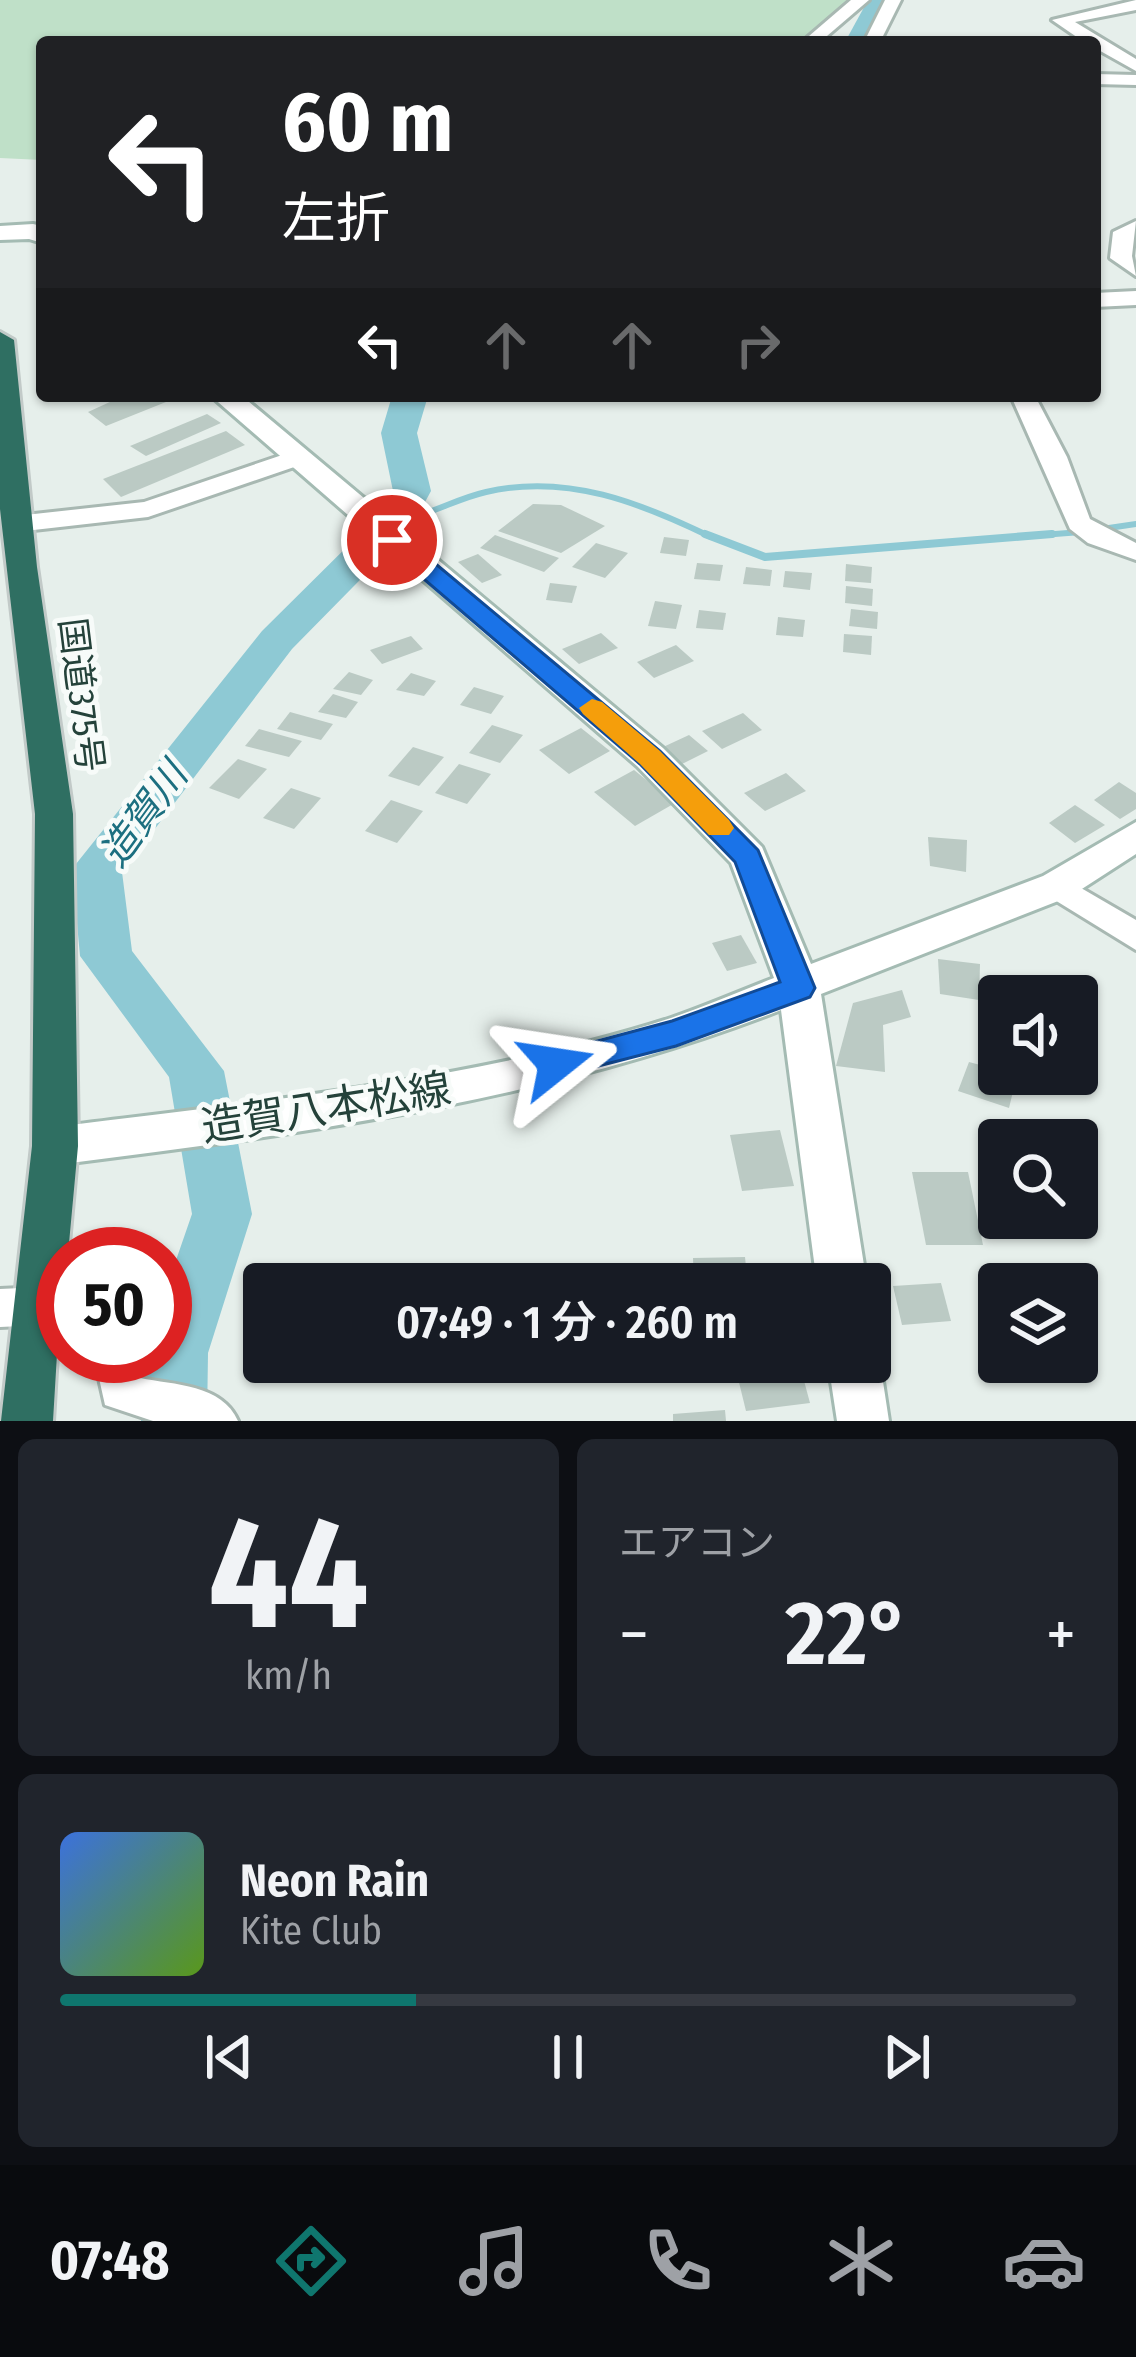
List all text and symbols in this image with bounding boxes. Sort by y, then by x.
text: 60 m [282,72,453,173]
icon: left [84,84,240,240]
text: 左折 [282,187,390,251]
icon: left [347,312,413,378]
icon: ahead [473,312,539,378]
icon: ahead [599,312,665,378]
icon: right [725,312,791,378]
pin [341,489,443,591]
icon: arrive [359,507,425,573]
street label: 国道375号 [50,616,112,775]
water label: 造賀川 [91,751,199,875]
map controls [978,975,1098,1383]
button: sound [978,975,1098,1095]
position arrow [493,1001,619,1127]
street label: 造賀八本松線 [198,1064,455,1152]
button: search [978,1119,1098,1239]
speed limit sign: 50 [36,1227,192,1383]
button: layers [978,1263,1098,1383]
text: 07:49 · 1 分 · 260 m [396,1296,738,1350]
text: 44 [208,1481,369,1668]
text: エアコン [619,1520,775,1566]
text: 22° [785,1580,910,1688]
text: − [619,1595,649,1674]
text: + [1046,1595,1076,1674]
text: km/h [245,1653,332,1699]
text: Neon Rain [240,1854,429,1908]
text: Kite Club [240,1908,382,1954]
icon: previous [196,2024,262,2090]
icon: pause [535,2024,601,2090]
icon: next [874,2024,940,2090]
icon: directions [269,2219,353,2303]
icon: music [452,2219,536,2303]
icon: phone [636,2219,720,2303]
icon: climate [819,2219,903,2303]
icon: car [1002,2219,1086,2303]
text: 07:48 [50,2229,170,2293]

